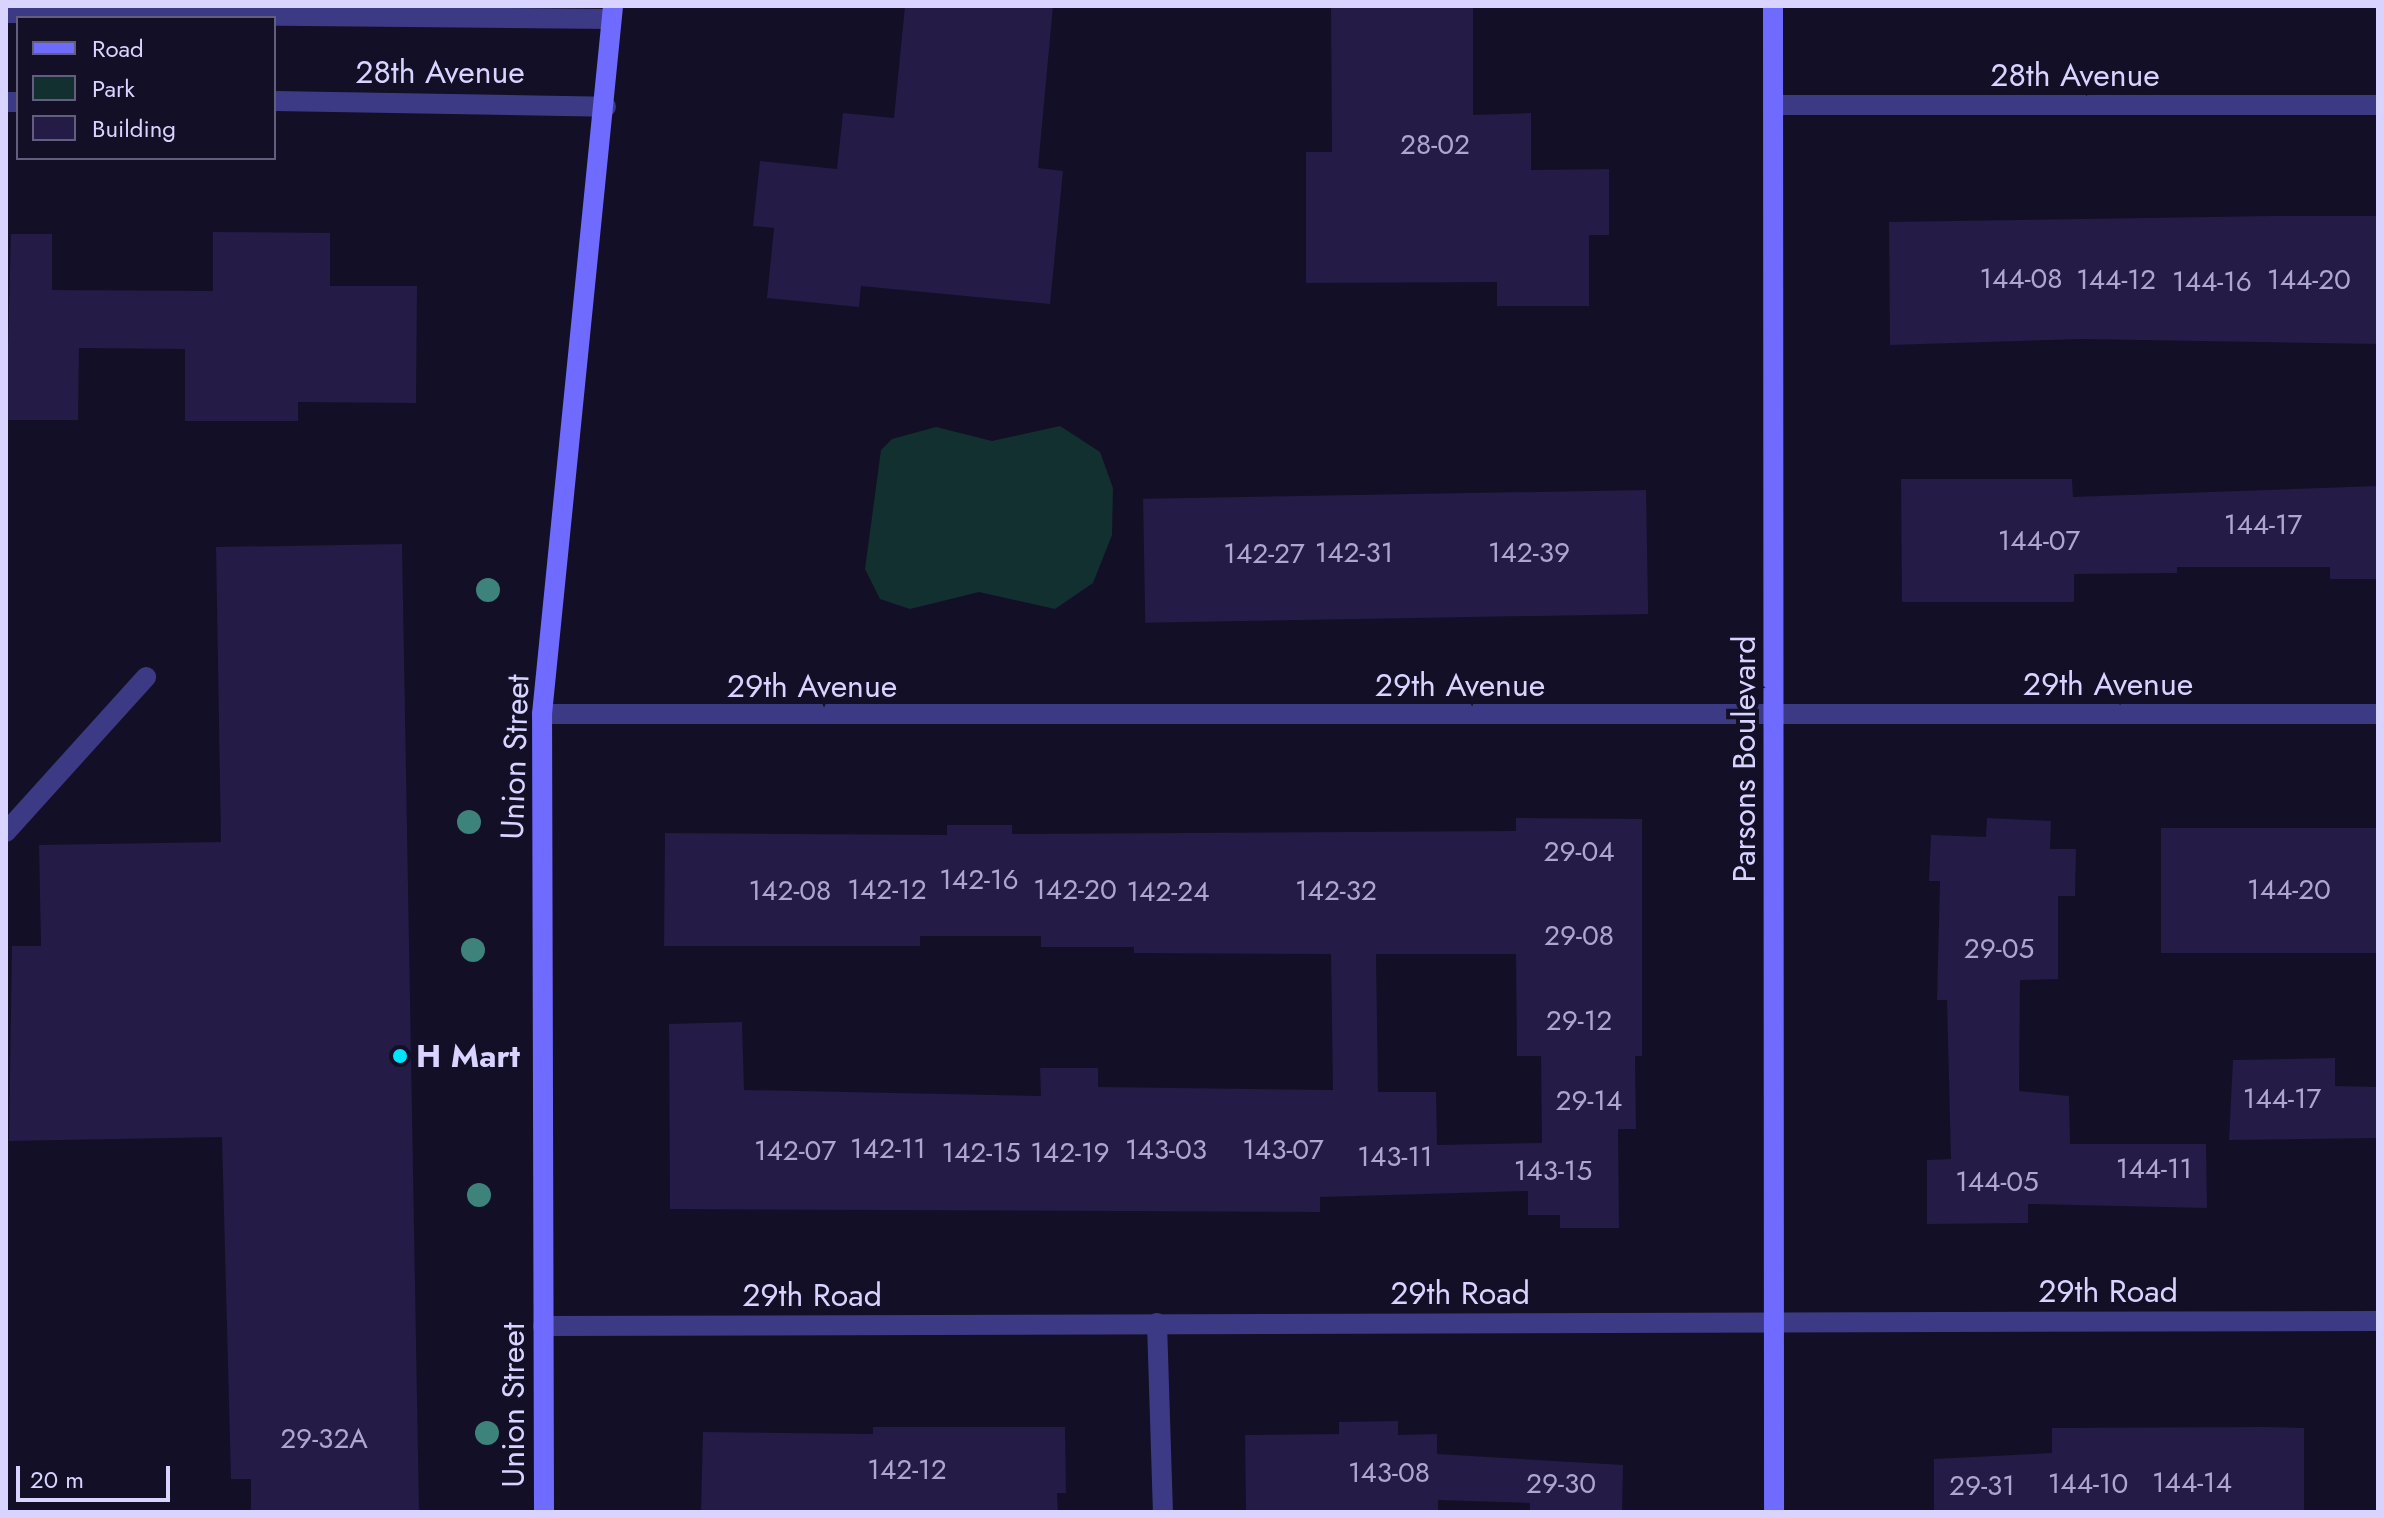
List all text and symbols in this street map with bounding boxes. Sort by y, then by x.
legend [16,16,276,160]
text: Road [92,31,144,66]
street label: 28th Avenue [355,53,525,91]
street label: 28th Avenue [1990,56,2160,94]
text: Park [92,71,135,106]
text: Building [92,111,176,146]
house number: 28-02 [1400,128,1470,162]
house number: 144-08 [1979,262,2063,296]
house number: 144-12 [2076,263,2156,297]
house number: 144-20 [2267,263,2351,297]
house number: 144-16 [2172,265,2252,299]
house number: 144-17 [2224,508,2302,542]
house number: 144-07 [1998,524,2080,558]
house number: 142-31 [1315,536,1393,570]
house number: 142-39 [1488,536,1570,570]
house number: 142-27 [1223,537,1305,571]
street label: Parsons Boulevard [1725,636,1763,882]
street label: 29th Avenue [2023,665,2193,703]
street label: 29th Avenue [1375,666,1545,704]
street label: 29th Avenue [727,667,897,705]
street label: Union Street [493,674,537,840]
house number: 29-04 [1543,835,1615,869]
house number: 142-16 [939,863,1019,897]
house number: 142-12 [847,873,927,907]
house number: 142-20 [1033,873,1117,907]
house number: 144-20 [2247,873,2331,907]
house number: 142-08 [749,874,831,908]
house number: 142-32 [1295,874,1377,908]
house number: 142-24 [1127,875,1209,909]
house number: 29-08 [1544,919,1614,953]
house number: 29-05 [1964,932,2034,966]
house number: 29-12 [1546,1004,1612,1038]
place label: H Mart [416,1037,520,1075]
marker: H Mart [391,1047,409,1065]
house number: 144-17 [2243,1082,2321,1116]
house number: 29-14 [1556,1084,1622,1118]
house number: 142-11 [850,1132,926,1166]
house number: 143-03 [1125,1133,1207,1167]
house number: 143-07 [1242,1133,1324,1167]
house number: 142-07 [754,1134,836,1168]
house number: 142-15 [941,1136,1021,1170]
house number: 142-19 [1030,1136,1110,1170]
house number: 143-11 [1357,1140,1433,1174]
house number: 144-11 [2116,1152,2192,1186]
house number: 143-15 [1514,1154,1592,1188]
house number: 144-05 [1955,1165,2039,1199]
street label: 29th Road [2038,1272,2178,1310]
street label: 29th Road [1390,1274,1530,1312]
street label: 29th Road [742,1276,882,1314]
street label: Union Street [494,1322,532,1488]
house number: 29-32A [280,1422,368,1456]
scale bar [20,1450,174,1500]
house number: 142-12 [867,1453,947,1487]
house number: 143-08 [1348,1456,1430,1490]
text: 20 m [30,1462,84,1497]
house number: 144-14 [2152,1466,2232,1500]
house number: 29-30 [1526,1467,1596,1501]
house number: 144-10 [2048,1467,2128,1501]
house number: 29-31 [1949,1469,2015,1503]

